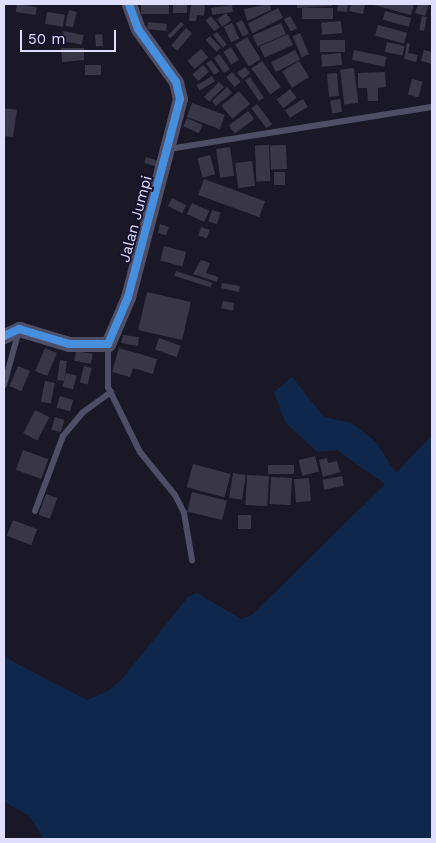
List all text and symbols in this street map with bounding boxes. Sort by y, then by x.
scale bar [22,20,119,52]
text: 50 m [28,30,65,48]
street label: Jalan Jumpi [116,173,156,265]

